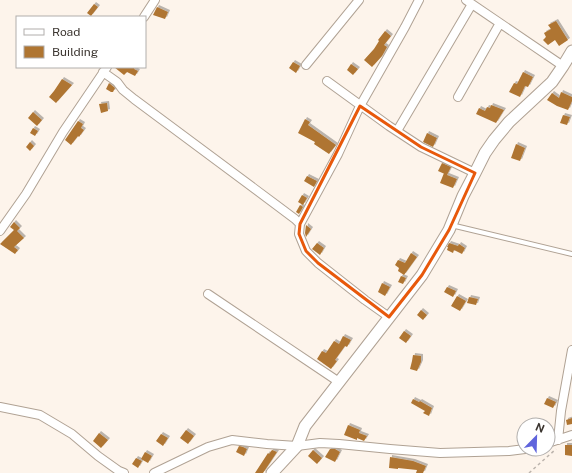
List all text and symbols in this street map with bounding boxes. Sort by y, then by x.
legend [16,16,146,68]
text: Road [52,25,80,39]
text: Building [52,45,98,59]
north arrow [516,417,556,457]
text: N [534,421,546,435]

